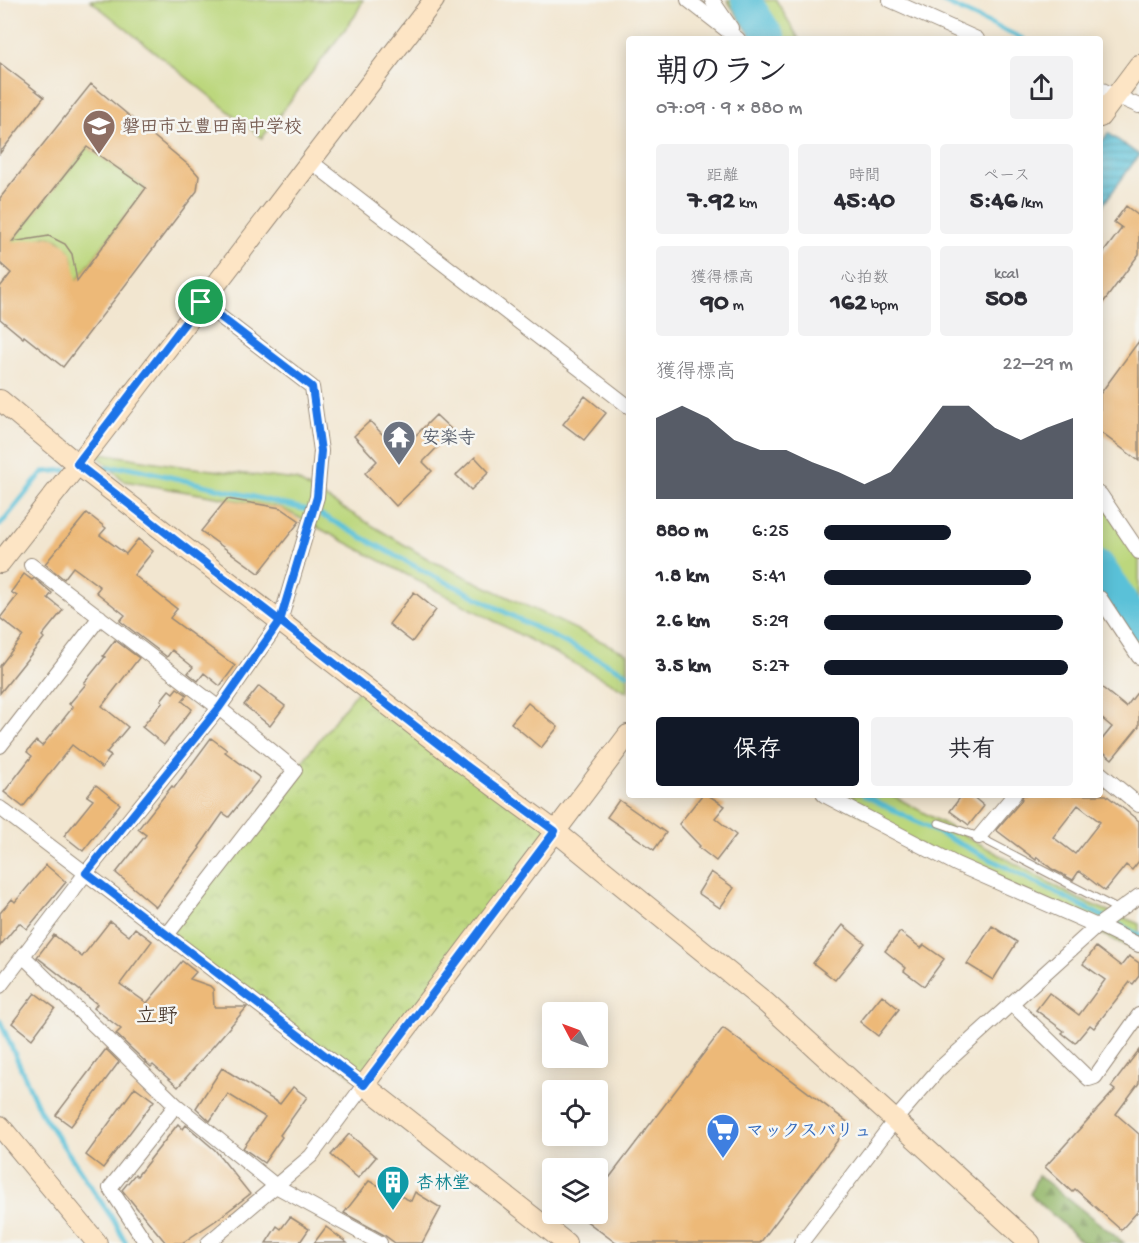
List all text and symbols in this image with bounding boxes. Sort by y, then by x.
text: 朝のラン [656,56,788,94]
button: share [1010,56,1073,119]
text: 07:09 · 9 × 880 m [656,98,803,121]
school or university icon: 磐田市立豊田南中学校 [81,108,117,155]
place label: 磐田市立豊田南中学校 [122,117,302,139]
text: 距離 [706,168,739,187]
text: 時間 [848,168,881,187]
text: ペース [983,168,1030,187]
text: 7.92 [688,187,735,218]
text: 45:40 [834,187,895,218]
text: 5:46 [970,187,1017,218]
text: km [735,195,757,214]
text: /km [1017,195,1043,214]
text: kcal [994,266,1019,285]
text: 獲得標高 [690,270,755,289]
text: 心拍数 [840,270,889,289]
pin [175,276,226,327]
icon: arrive [184,285,217,318]
text: 508 [985,285,1028,316]
text: 90 [701,289,729,320]
text: 162 [831,289,867,320]
text: m [729,297,744,316]
text: bpm [867,297,898,316]
text: 22–29 m [1002,354,1073,377]
text: 獲得標高 [656,362,736,385]
temple icon: 安楽寺 [381,419,417,466]
place label: 安楽寺 [422,428,476,450]
text: 880 m [656,521,708,544]
text: 6:25 [752,521,789,544]
text: 1.8 km [656,566,709,589]
text: 5:41 [752,566,786,589]
text: 2.6 km [656,611,710,634]
text: 5:29 [752,611,789,634]
text: 3.5 km [656,656,711,679]
text: 5:27 [752,656,789,679]
button: 保存 [656,717,859,786]
button: 共有 [871,717,1073,786]
north arrow [542,1002,608,1068]
map controls [542,1002,608,1224]
district label: 立野 [136,1005,178,1031]
button: locate [542,1080,608,1146]
supermarket icon: マックスバリュ [705,1112,741,1159]
place label: マックスバリュ [746,1122,872,1143]
button: layers [542,1158,608,1224]
building icon: 杏林堂 [375,1164,411,1211]
place label: 杏林堂 [416,1173,470,1195]

